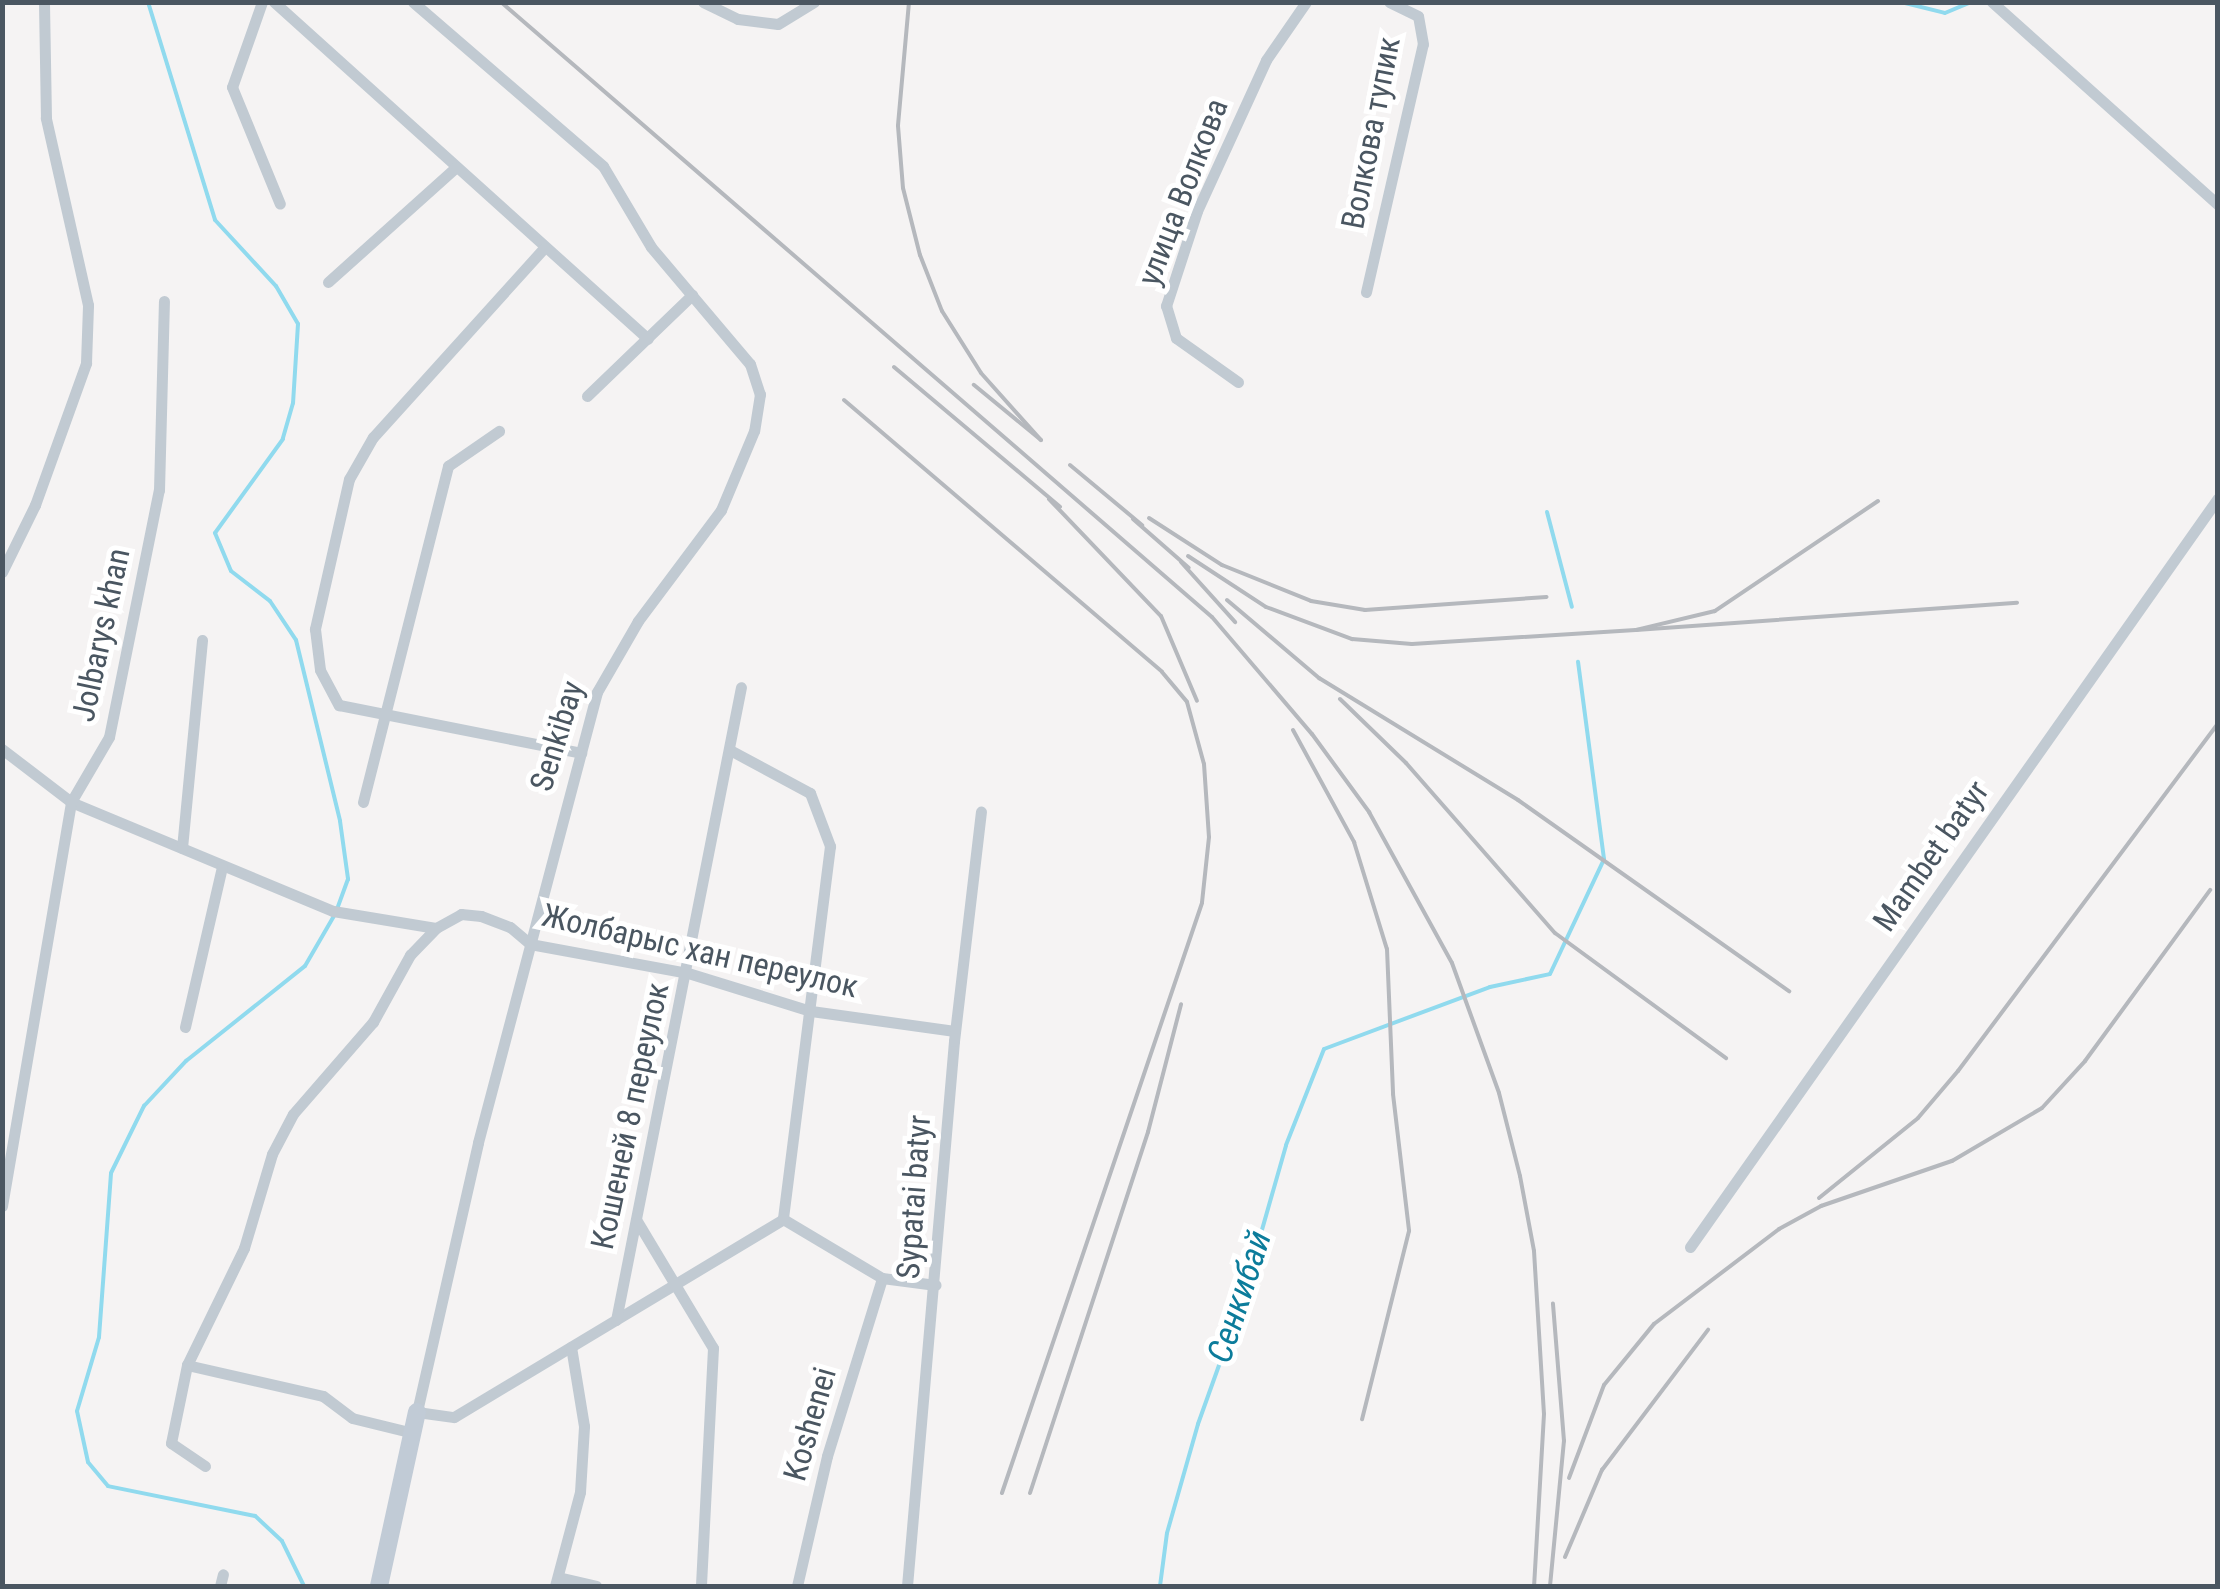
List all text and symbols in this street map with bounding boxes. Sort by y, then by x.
street label: Волкова тупик [1334,34,1408,232]
street label: улица Волкова [1130,93,1236,291]
street label: Jolbarys khan [64,545,138,725]
street label: Senkibay [522,676,592,796]
street label: Mambet batyr [1865,773,1997,939]
street label: Жолбарыс хан переулок [538,896,862,1006]
street label: Кошеней 8 переулок [583,979,677,1253]
street label: Sypatai batyr [889,1114,939,1280]
water label: Сенкибай [1199,1226,1281,1368]
street label: Koshenei [776,1363,844,1485]

